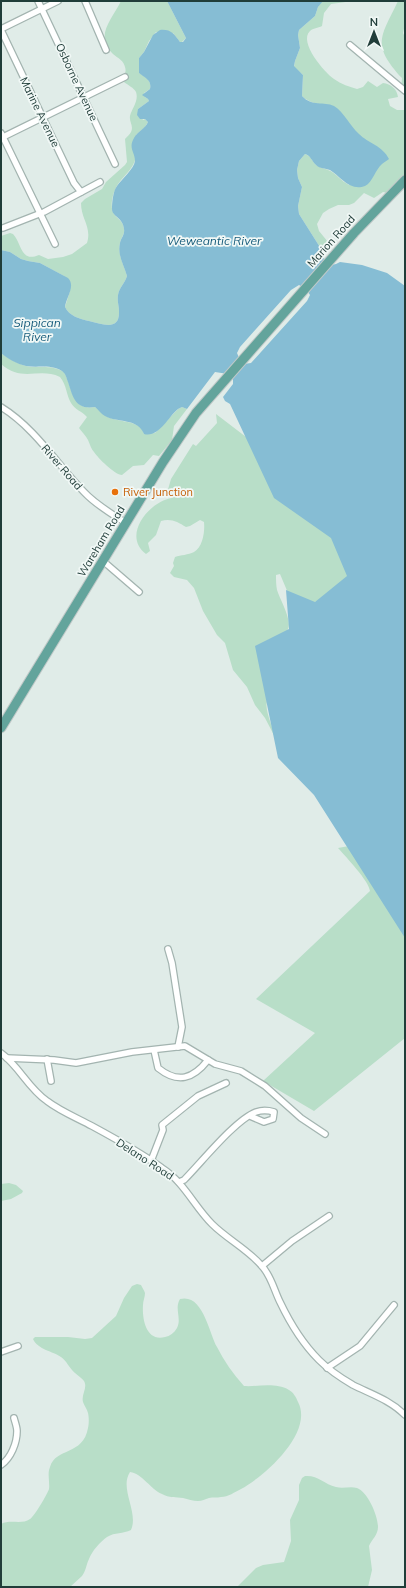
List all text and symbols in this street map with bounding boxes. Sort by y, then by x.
north arrow [354,12,394,52]
text: N [370,15,378,29]
street label: Osborne Avenue [53,41,101,123]
street label: Marine Avenue [17,75,63,149]
street label: Marion Road [304,212,358,270]
water label: Weweantic River [167,233,262,248]
water label: Sippican River [13,315,61,344]
street label: River Road [38,441,86,493]
place label: River Junction [123,485,193,499]
marker: River Junction [110,487,120,497]
street label: Wareham Road [74,503,128,579]
street label: Delano Road [114,1135,176,1183]

